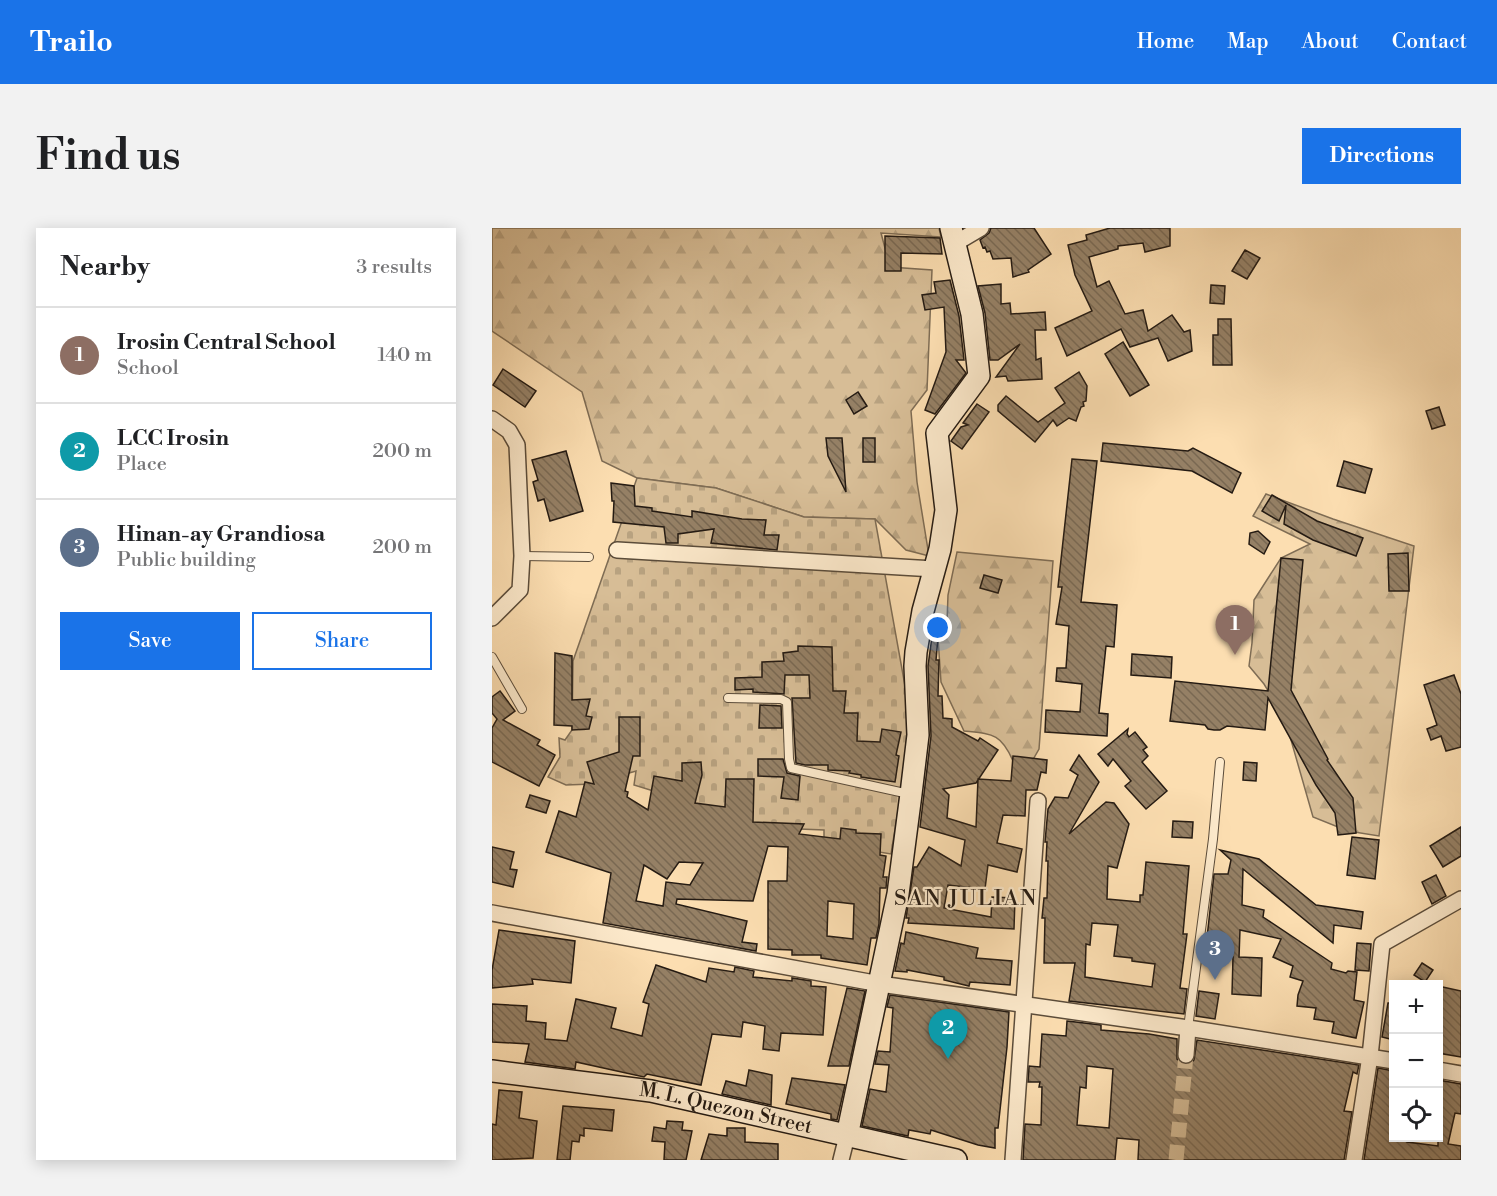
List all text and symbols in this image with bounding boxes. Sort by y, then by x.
text: Trailo [30,25,113,60]
text: Home [1137,29,1194,55]
text: Map [1227,29,1269,55]
text: About [1302,29,1359,55]
text: Contact [1392,29,1467,55]
button: Directions [1302,128,1461,184]
text: Find us [36,130,180,183]
text: Nearby [60,251,150,283]
text: 3 results [356,255,432,280]
text: Irosin Central School [117,329,336,356]
text: 1 [75,343,84,368]
text: 140 m [377,343,432,368]
text: School [117,356,179,381]
text: LCC Irosin [117,425,229,452]
text: 2 [73,439,86,464]
text: 200 m [372,439,432,464]
text: Place [117,452,167,477]
text: Hinan-ay Grandiosa [117,521,325,548]
text: 3 [73,535,86,560]
text: 200 m [372,535,432,560]
text: Public building [117,548,256,573]
pin: 1 [1216,606,1254,655]
button: Save [60,612,240,670]
button: Share [252,612,432,670]
your location [923,613,952,642]
district label: SAN JULIAN [894,885,1038,912]
pin: 3 [1196,930,1234,980]
map controls [1389,980,1443,1142]
button: + [1389,980,1443,1034]
pin: 2 [928,1010,968,1059]
button: − [1389,1034,1443,1088]
street label: M. L. Quezon Street [638,1077,815,1140]
button: locate [1389,1088,1443,1142]

